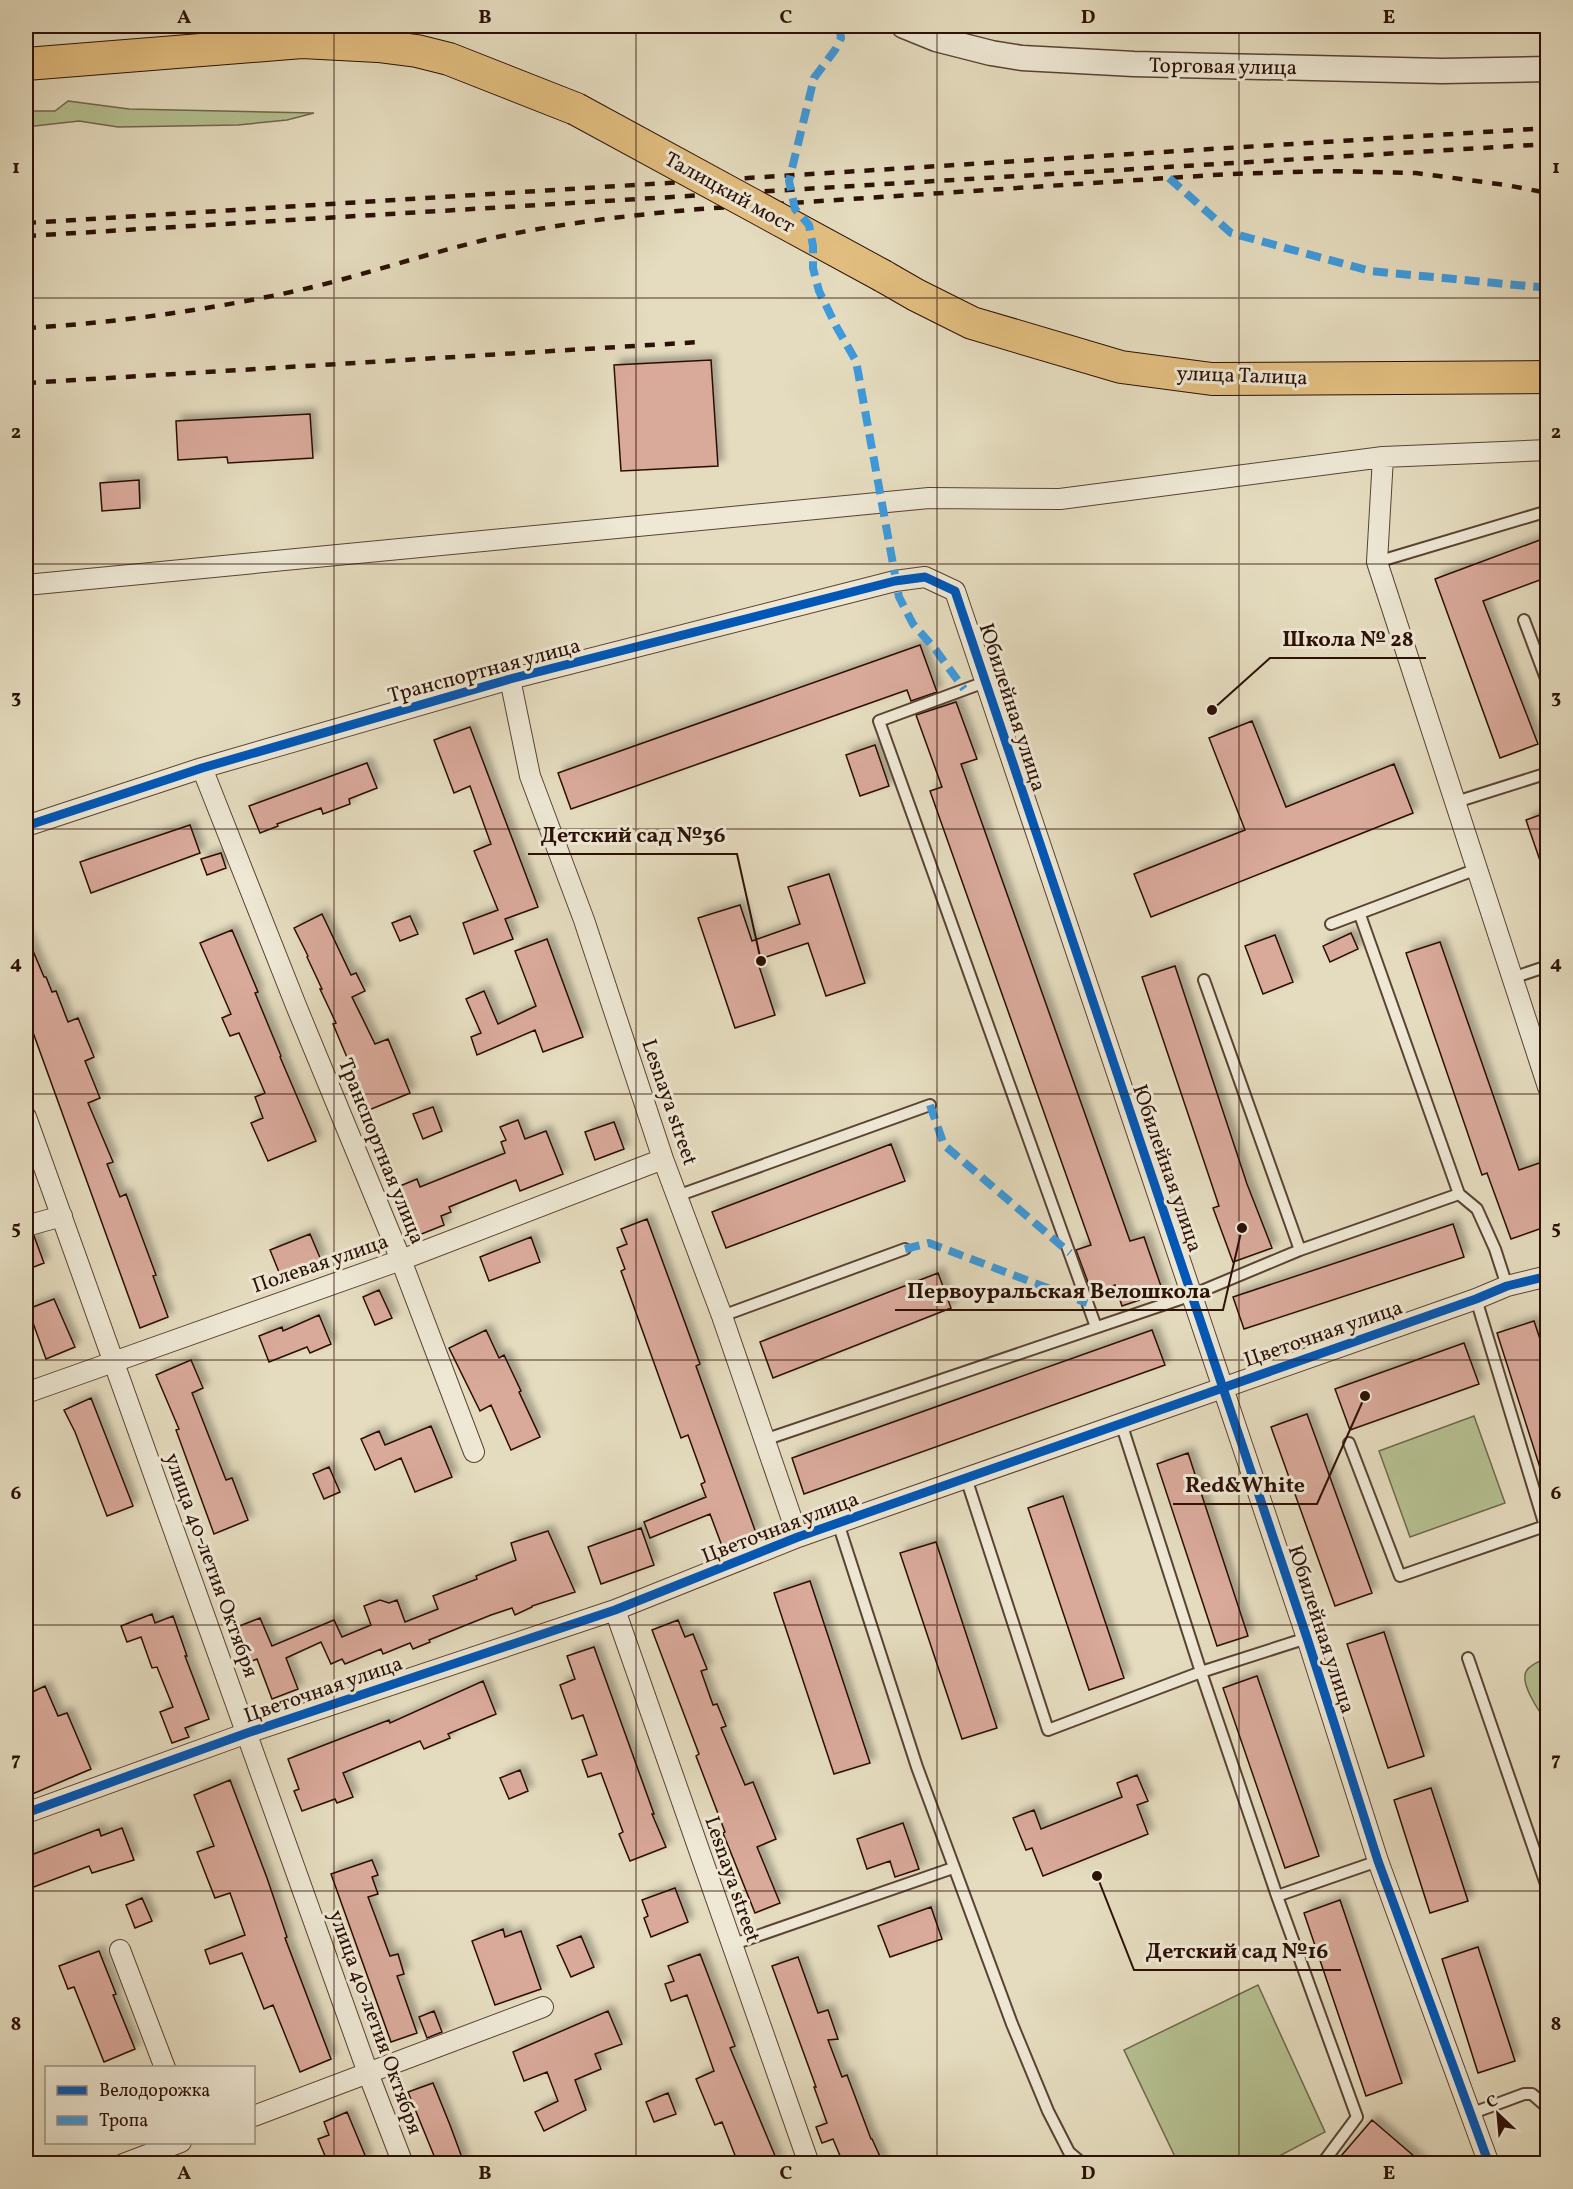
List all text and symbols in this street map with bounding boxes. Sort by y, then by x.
text: A [177,4,191,32]
text: B [478,4,492,32]
text: C [780,4,793,32]
text: D [1081,4,1095,32]
text: E [1383,4,1395,32]
street label: Торговая улица [1149,52,1297,83]
street label: Талицкий мост [659,145,800,241]
text: 1 [12,154,20,182]
text: 1 [1552,154,1560,182]
street label: улица Талица [1176,360,1308,393]
text: 2 [11,419,21,447]
text: 2 [1551,419,1561,447]
callout: Школа № 28 [1270,618,1426,658]
street label: Юбилейная улица [971,619,1052,795]
text: Школа № 28 [1282,625,1414,656]
street label: Транспортная улица [385,632,584,711]
text: 3 [11,684,21,712]
text: 3 [1551,684,1561,712]
callout: Детский сад №36 [528,814,737,854]
text: Детский сад №36 [540,821,726,852]
text: 4 [10,950,22,978]
text: 4 [1550,950,1562,978]
street label: Lesnaya street [633,1036,704,1169]
street label: Транспортная улица [330,1054,431,1249]
street label: Юбилейная улица [1124,1081,1209,1256]
text: 5 [11,1215,21,1243]
text: 5 [1551,1215,1561,1243]
street label: Полевая улица [249,1228,392,1301]
callout: Первоуральская Велошкола [895,1270,1223,1310]
text: Первоуральская Велошкола [907,1277,1211,1308]
street label: Цветочная улица [1240,1294,1407,1375]
street label: улица 40-летия Октября [156,1449,265,1682]
callout: Red&White [1173,1464,1317,1504]
text: Red&White [1185,1471,1305,1502]
text: 6 [11,1480,22,1508]
text: 6 [1551,1480,1562,1508]
street label: Цветочная улица [698,1485,863,1572]
street label: Юбилейная улица [1280,1541,1361,1717]
street label: Цветочная улица [240,1650,407,1731]
text: 7 [11,1746,21,1774]
text: 7 [1551,1746,1561,1774]
street label: Lesnaya street [696,1813,767,1946]
street label: улица 40-летия Октября [320,1906,429,2139]
callout: Детский сад №16 [1134,1930,1341,1970]
text: Детский сад №16 [1146,1937,1328,1968]
text: 8 [11,2011,21,2039]
text: 8 [1551,2011,1561,2039]
legend [45,2066,255,2144]
text: Велодорожка [99,2079,210,2104]
north arrow [1468,2084,1528,2144]
text: С [1483,2090,1502,2114]
text: Тропа [99,2109,148,2134]
text: A [177,2160,191,2188]
text: B [478,2160,492,2188]
text: C [780,2160,793,2188]
text: D [1081,2160,1095,2188]
text: E [1383,2160,1395,2188]

